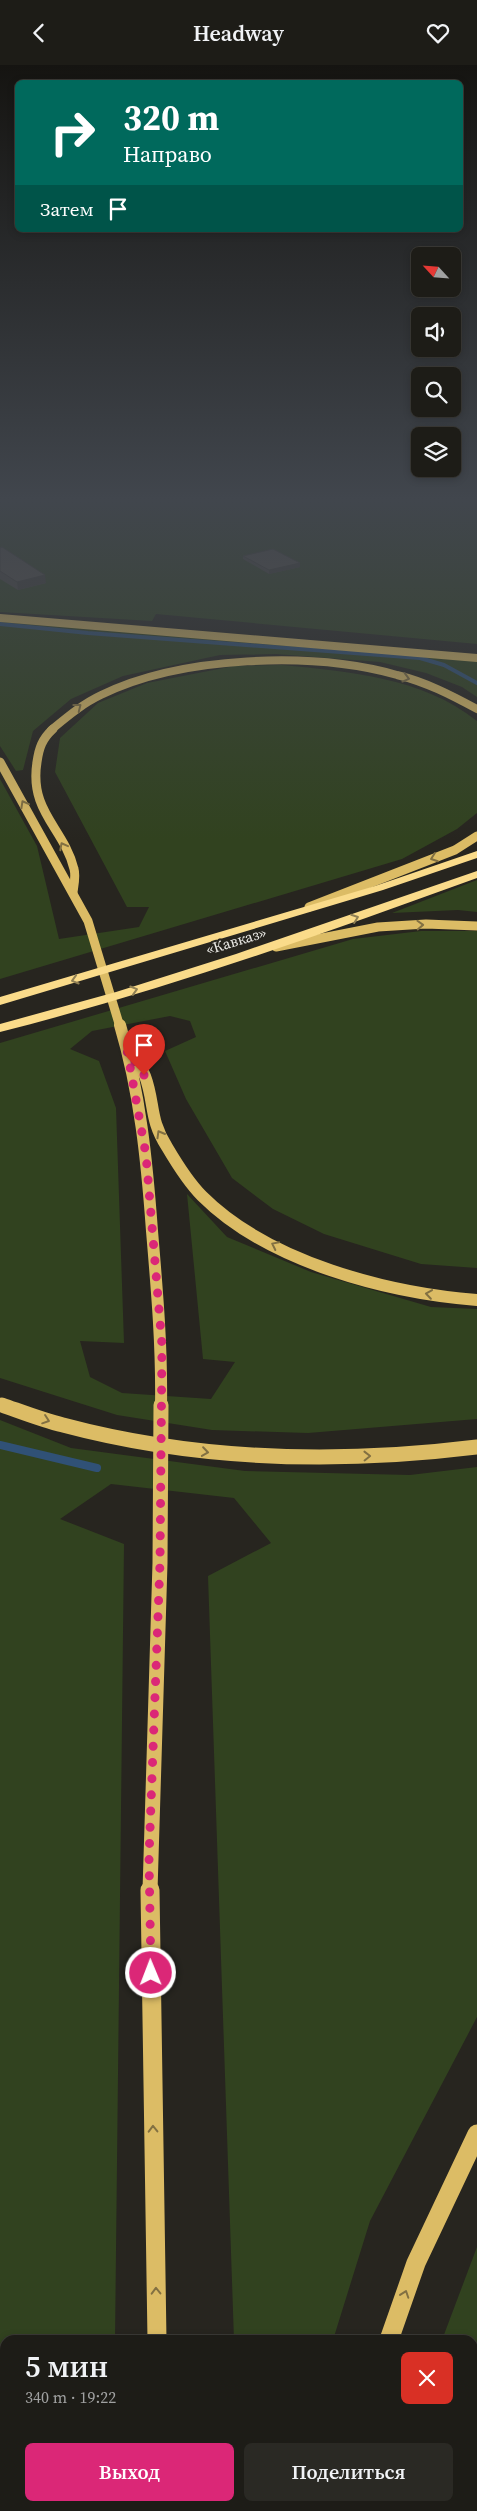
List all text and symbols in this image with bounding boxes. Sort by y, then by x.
text: Headway [193,18,284,48]
icon: back [25,19,53,47]
icon: heart [424,19,452,47]
text: 320 m [123,94,219,142]
icon: right [40,100,105,165]
text: Направо [123,139,212,169]
icon: arrive [104,195,132,223]
text: Затем [40,196,94,222]
north arrow [411,247,461,297]
map controls [411,247,461,477]
button: sound [411,307,461,357]
button: search [411,367,461,417]
button: layers [411,427,461,477]
one-way arrow [401,672,409,682]
one-way arrow [72,705,81,713]
one-way arrow [20,800,30,809]
one-way arrow [59,843,69,852]
one-way arrow [430,852,438,862]
one-way arrow [350,914,358,924]
one-way arrow [416,919,424,930]
street label: «Кавказ» [203,921,269,960]
one-way arrow [72,974,80,984]
one-way arrow [129,986,137,996]
pin [123,1024,165,1075]
icon: arrive [130,1031,158,1059]
one-way arrow [157,1131,167,1140]
one-way arrow [271,1241,280,1251]
one-way arrow [424,1289,432,1300]
one-way arrow [41,1414,50,1424]
one-way arrow [201,1446,210,1456]
one-way arrow [364,1451,372,1461]
position arrow [124,1946,176,1998]
one-way arrow [148,2125,159,2133]
one-way arrow [151,2287,161,2295]
one-way arrow [399,2290,409,2299]
text: 5 мин [25,2346,108,2387]
button: close [401,2352,453,2404]
text: 340 m · 19:22 [25,2386,116,2408]
button: Выход [25,2443,234,2501]
button: Поделиться [244,2443,453,2501]

